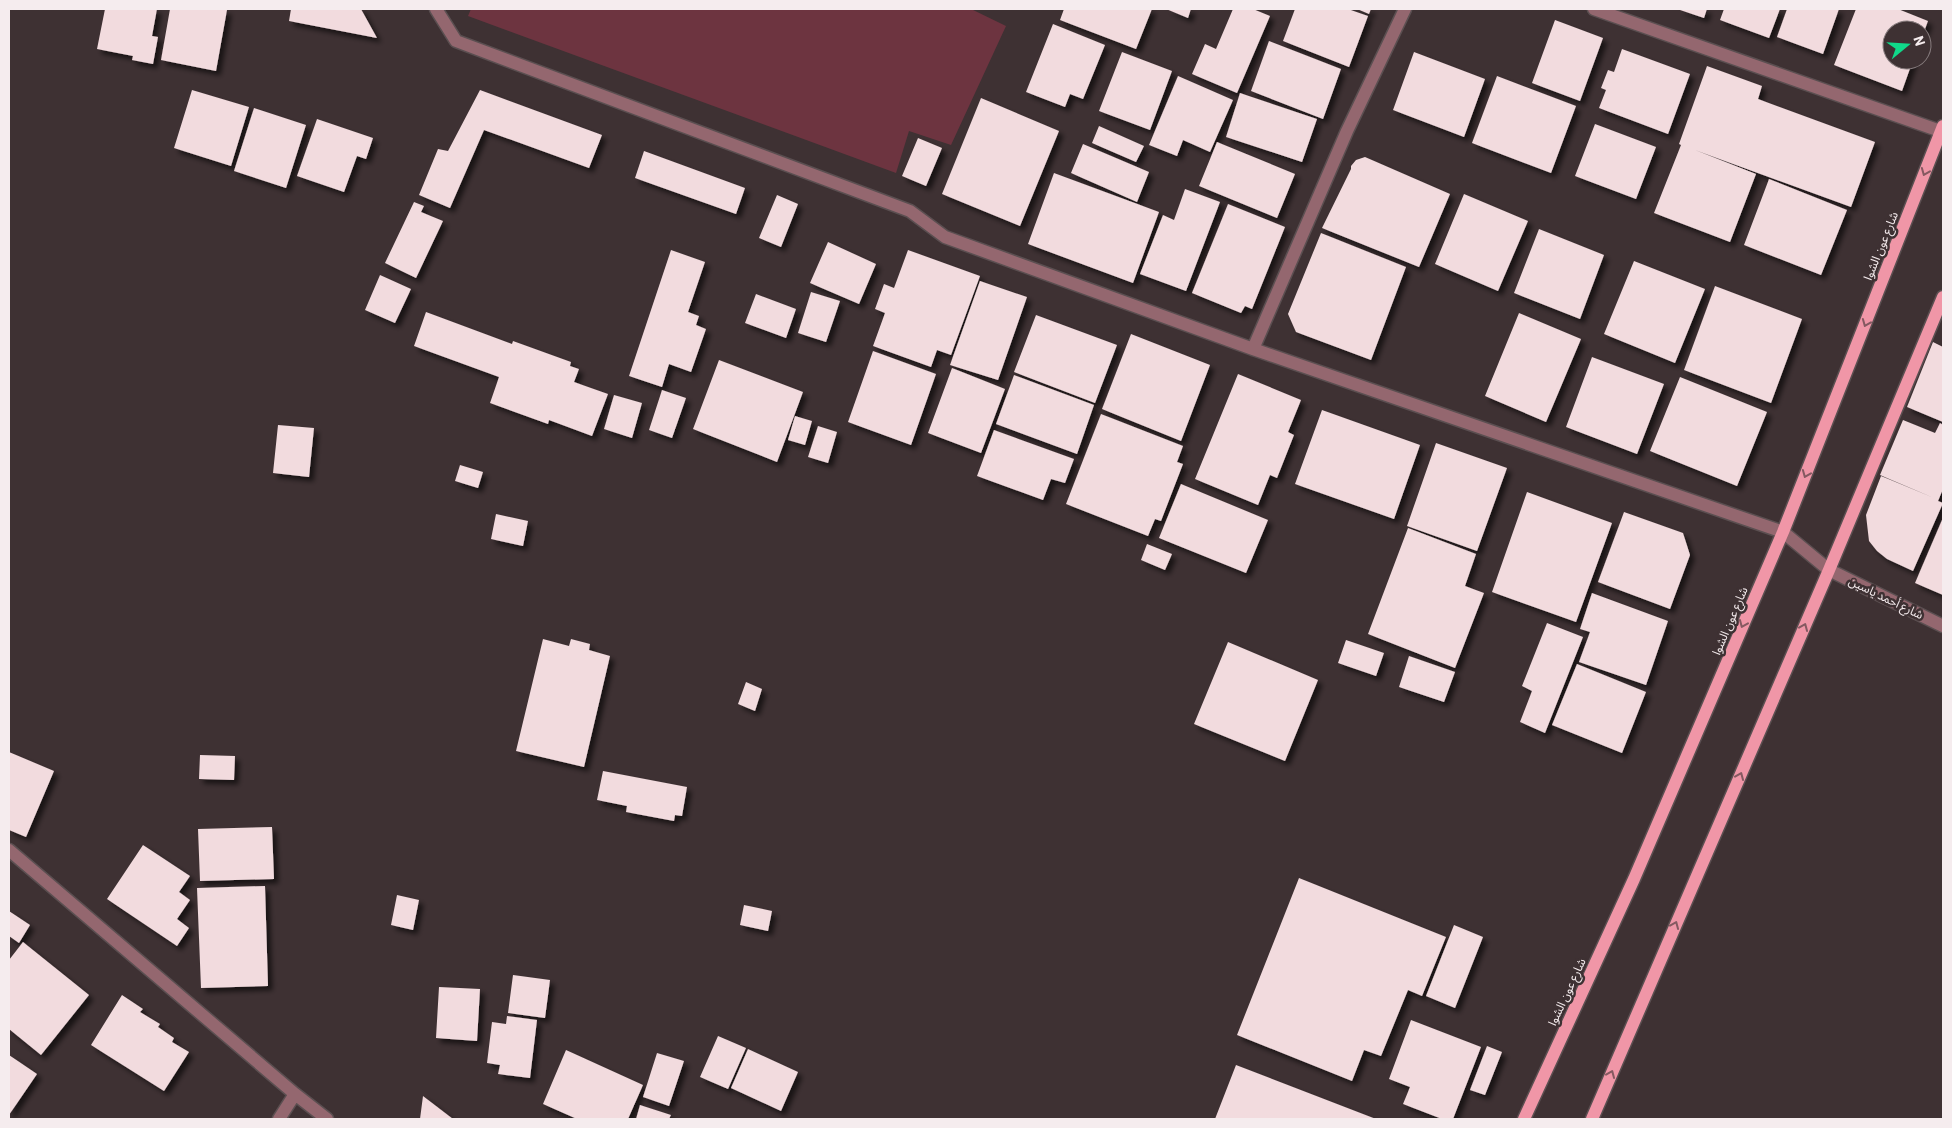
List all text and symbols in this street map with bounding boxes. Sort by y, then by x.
north arrow [1882,20,1932,70]
text: N [1910,34,1929,48]
one-way arrow [1921,167,1932,176]
street label: شارع عون الشوا [1860,209,1903,283]
one-way arrow [1861,318,1872,327]
one-way arrow [1802,469,1812,478]
street label: شارع أحمد ياسين [1846,573,1926,624]
street label: شارع عون الشوا [1708,584,1753,658]
one-way arrow [1739,619,1750,628]
one-way arrow [1798,623,1808,632]
one-way arrow [1733,772,1744,781]
one-way arrow [1669,921,1680,930]
street label: شارع عون الشوا [1544,956,1591,1029]
one-way arrow [1605,1071,1615,1079]

